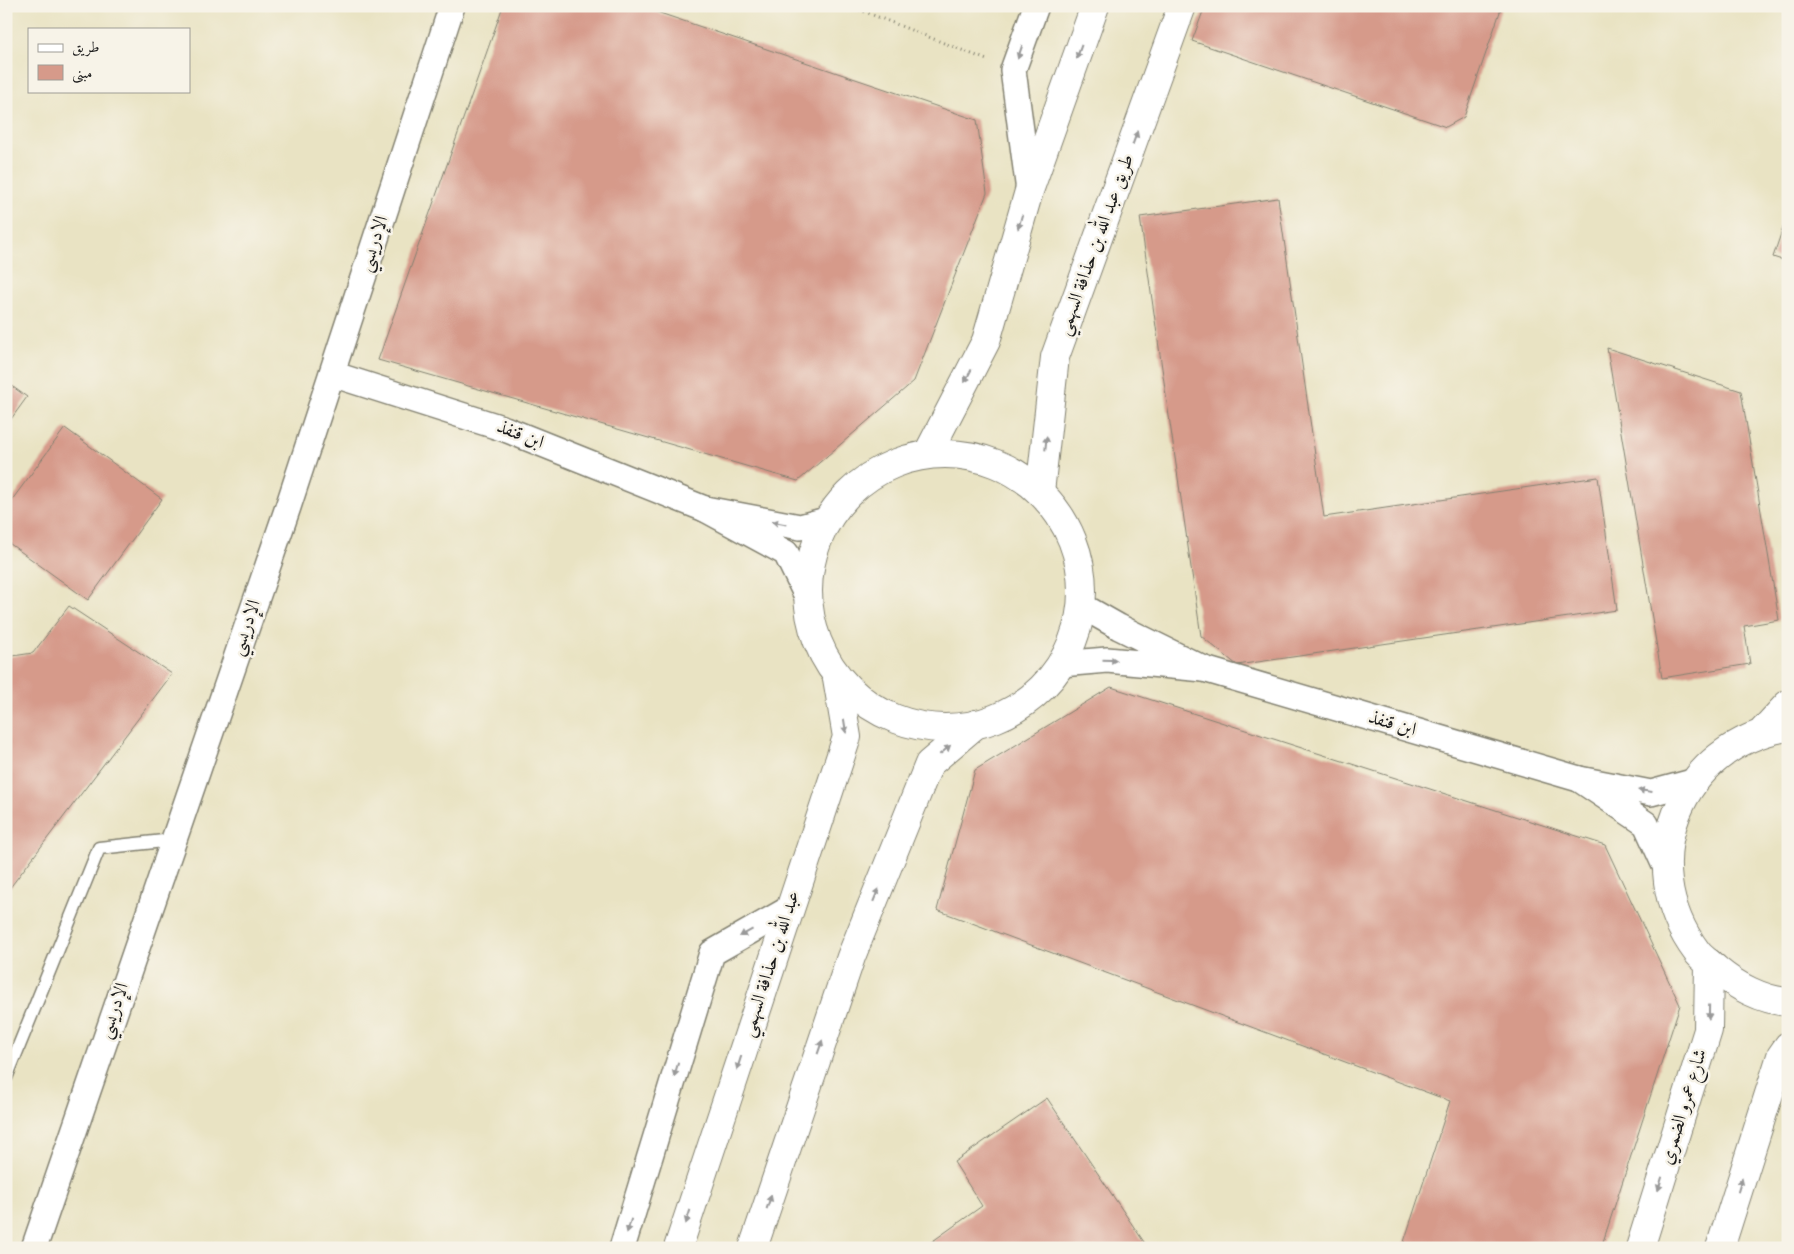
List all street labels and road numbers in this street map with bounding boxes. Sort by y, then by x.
street label: طريق عبد الله بن حذافة السهمي [1048,150,1145,341]
street label: الإدريسي [354,213,398,276]
street label: ابن قنفذ [493,415,547,455]
street label: الإدريسي [225,597,271,660]
street label: ابن قنفذ [1365,706,1419,742]
street label: عبد الله بن حذافة السهمي [732,887,811,1042]
street label: الإدريسي [93,980,139,1043]
street label: شارع عمرو الضمري [1655,1046,1715,1168]

